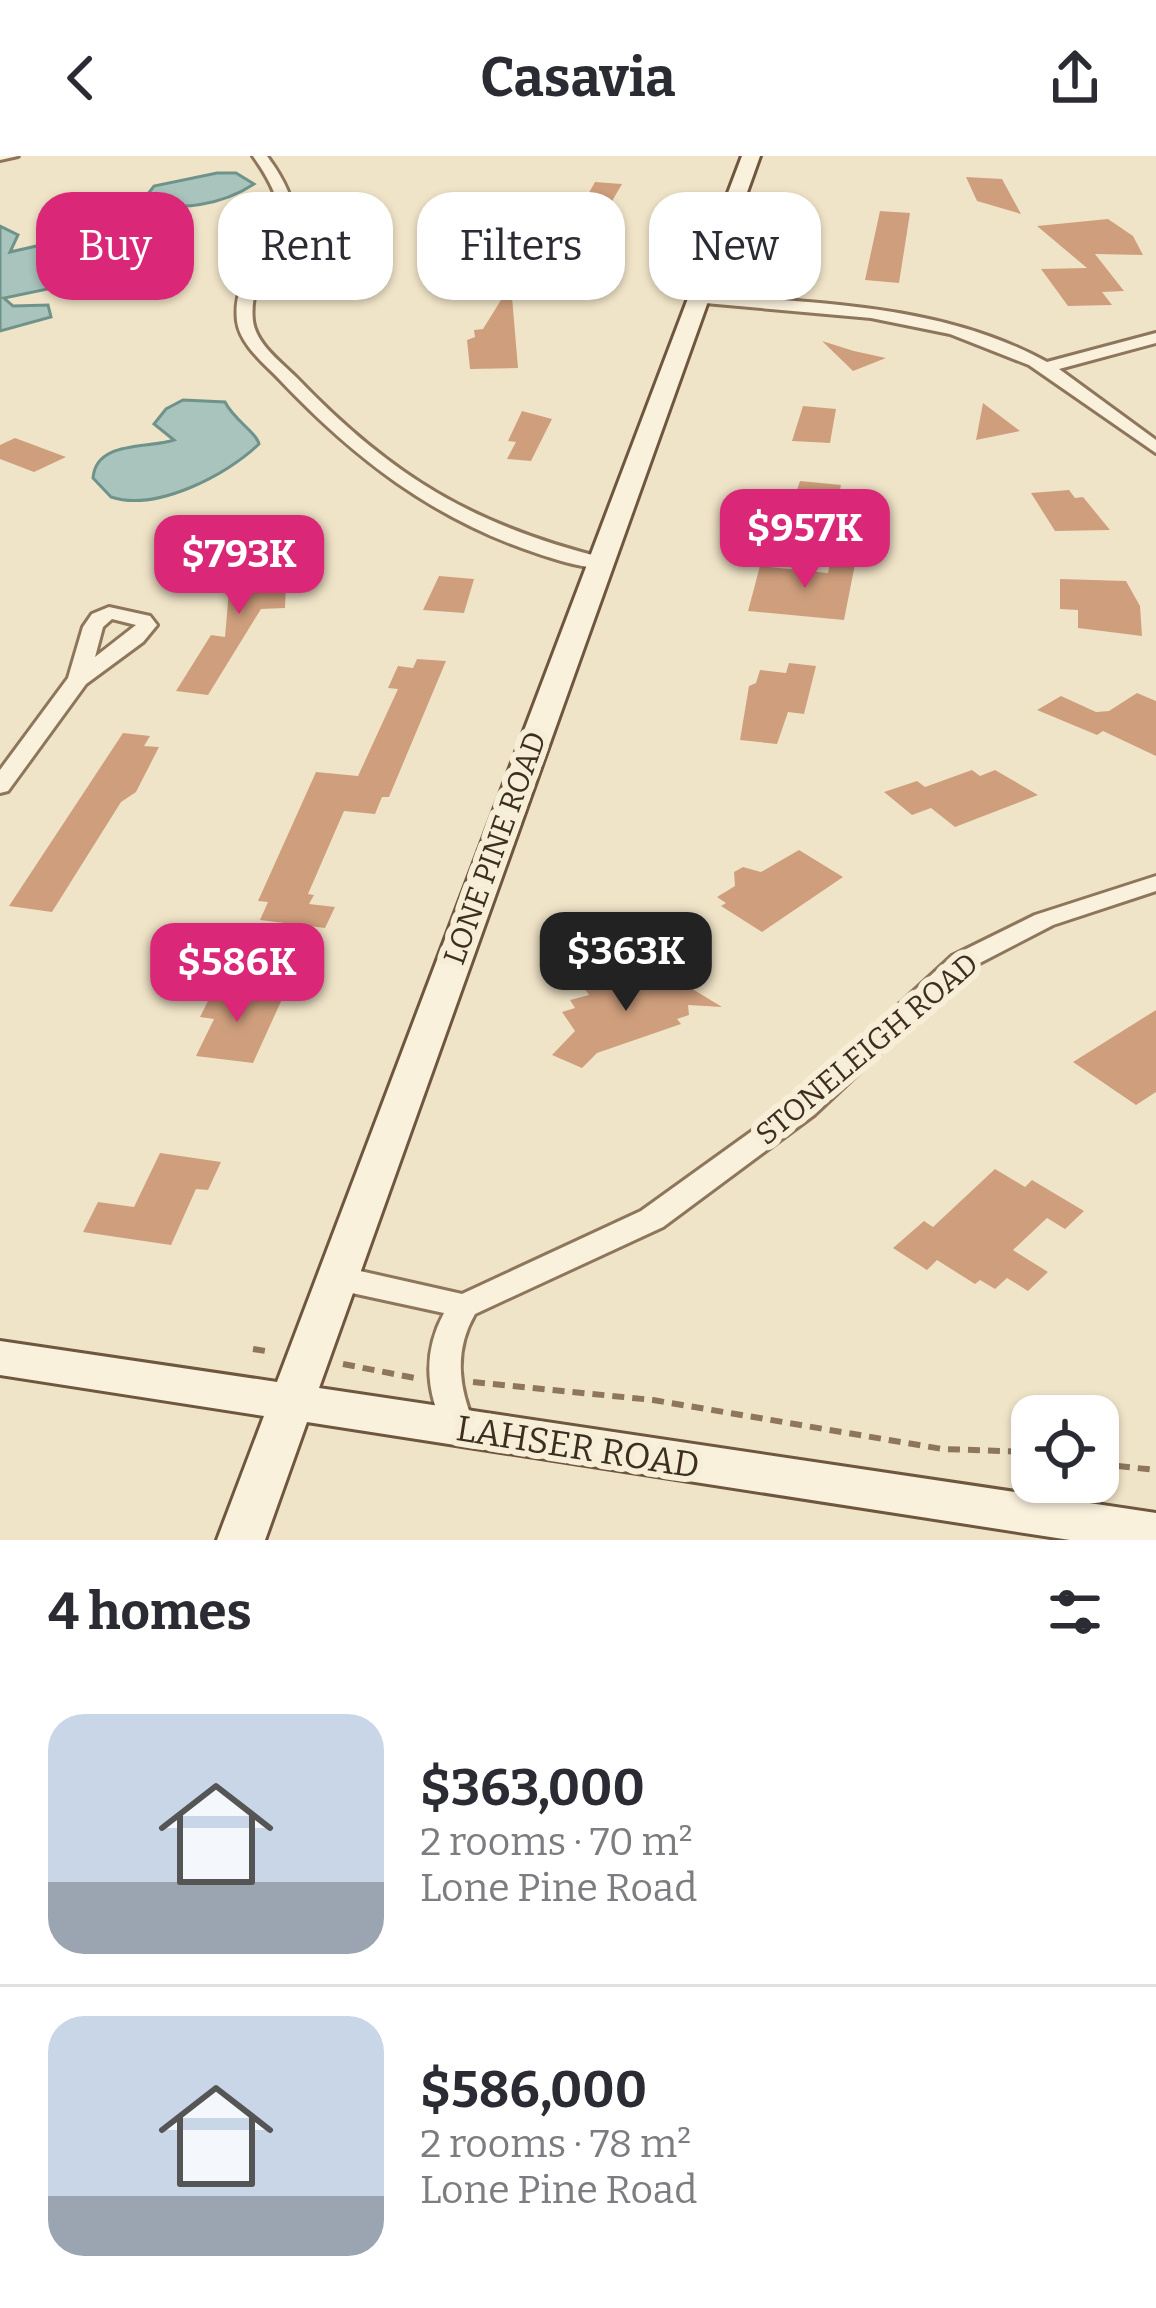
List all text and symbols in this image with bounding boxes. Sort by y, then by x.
icon: back [48,45,114,111]
icon: share [1042,45,1108,111]
text: Casavia [480,46,676,110]
chip: Buy [36,192,194,300]
chip: Rent [218,192,393,300]
chip: Filters [417,192,625,300]
chip: New [649,192,821,300]
pin: $957K [721,489,889,591]
text: $957K [747,505,863,551]
pin: $793K [155,515,323,617]
text: $793K [181,531,297,577]
street label: LONE PINE ROAD [436,727,554,969]
pin: $363K [542,912,710,1014]
pin: $586K [153,923,321,1025]
text: $363K [567,928,685,974]
text: $586K [177,939,297,985]
street label: STONELEIGH ROAD [749,946,985,1152]
map controls [1011,1395,1119,1503]
button: locate [1011,1395,1119,1503]
street label: LAHSER ROAD [453,1406,702,1488]
icon: filters [1042,1579,1108,1645]
text: 4 homes [48,1581,252,1643]
text: $363,000 [420,1757,645,1819]
icon: home [144,1762,288,1906]
text: 2 rooms · 70 m² [420,1819,693,1865]
text: Lone Pine Road [420,1865,697,1911]
text: $586,000 [420,2059,647,2121]
icon: home [144,2064,288,2208]
text: 2 rooms · 78 m² [420,2121,691,2167]
text: Lone Pine Road [420,2167,697,2213]

